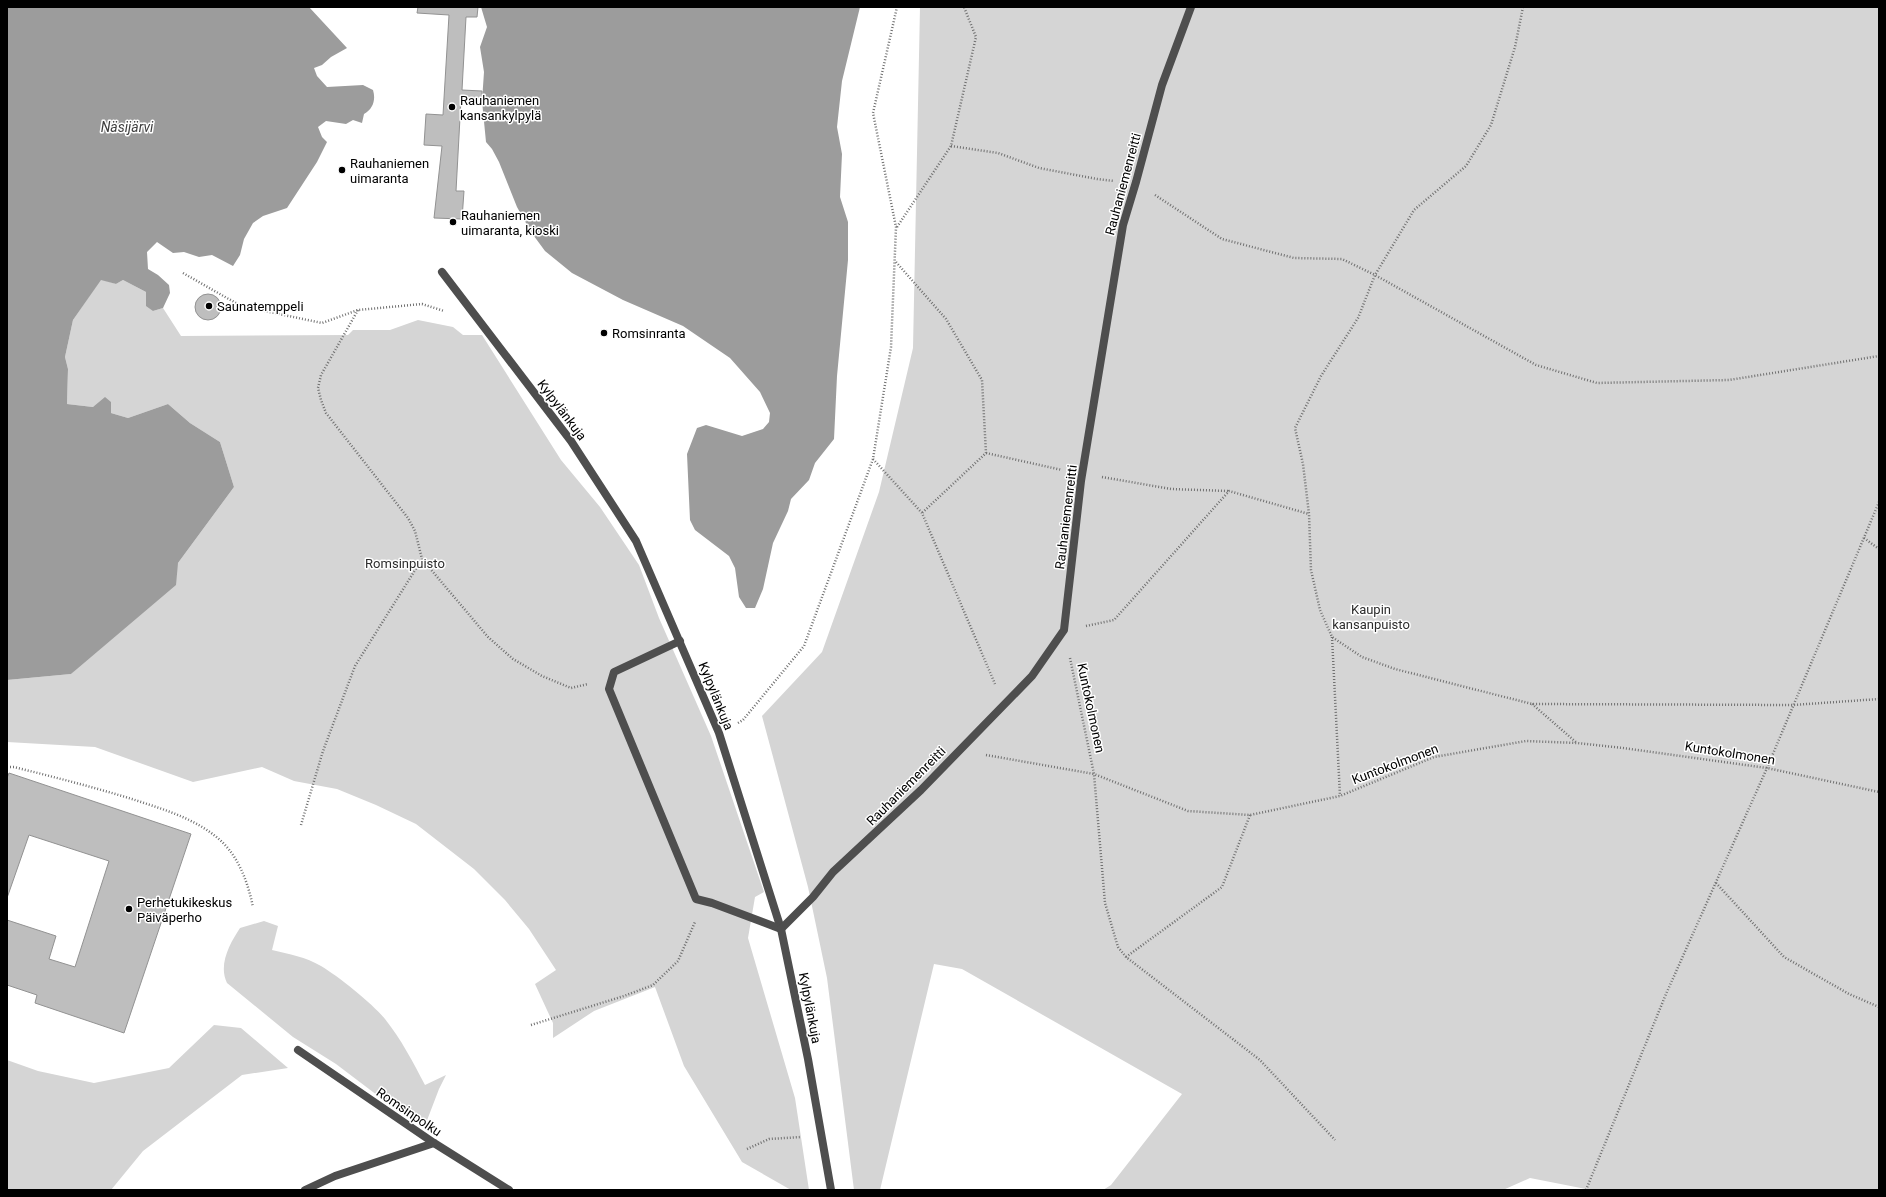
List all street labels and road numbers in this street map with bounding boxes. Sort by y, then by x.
street label: Rauhaniemenreitti [1102,131,1144,237]
street label: Kylpylänkuja [534,377,590,443]
street label: Rauhaniemenreitti [1052,464,1080,570]
street label: Kylpylänkuja [696,660,736,732]
street label: Kuntokolmonen [1074,662,1108,754]
street label: Kuntokolmonen [1684,738,1776,768]
street label: Kuntokolmonen [1350,741,1440,787]
street label: Rauhaniemenreitti [864,744,948,828]
street label: Kylpylänkuja [796,971,824,1045]
street label: Romsinpolku [374,1085,444,1139]

